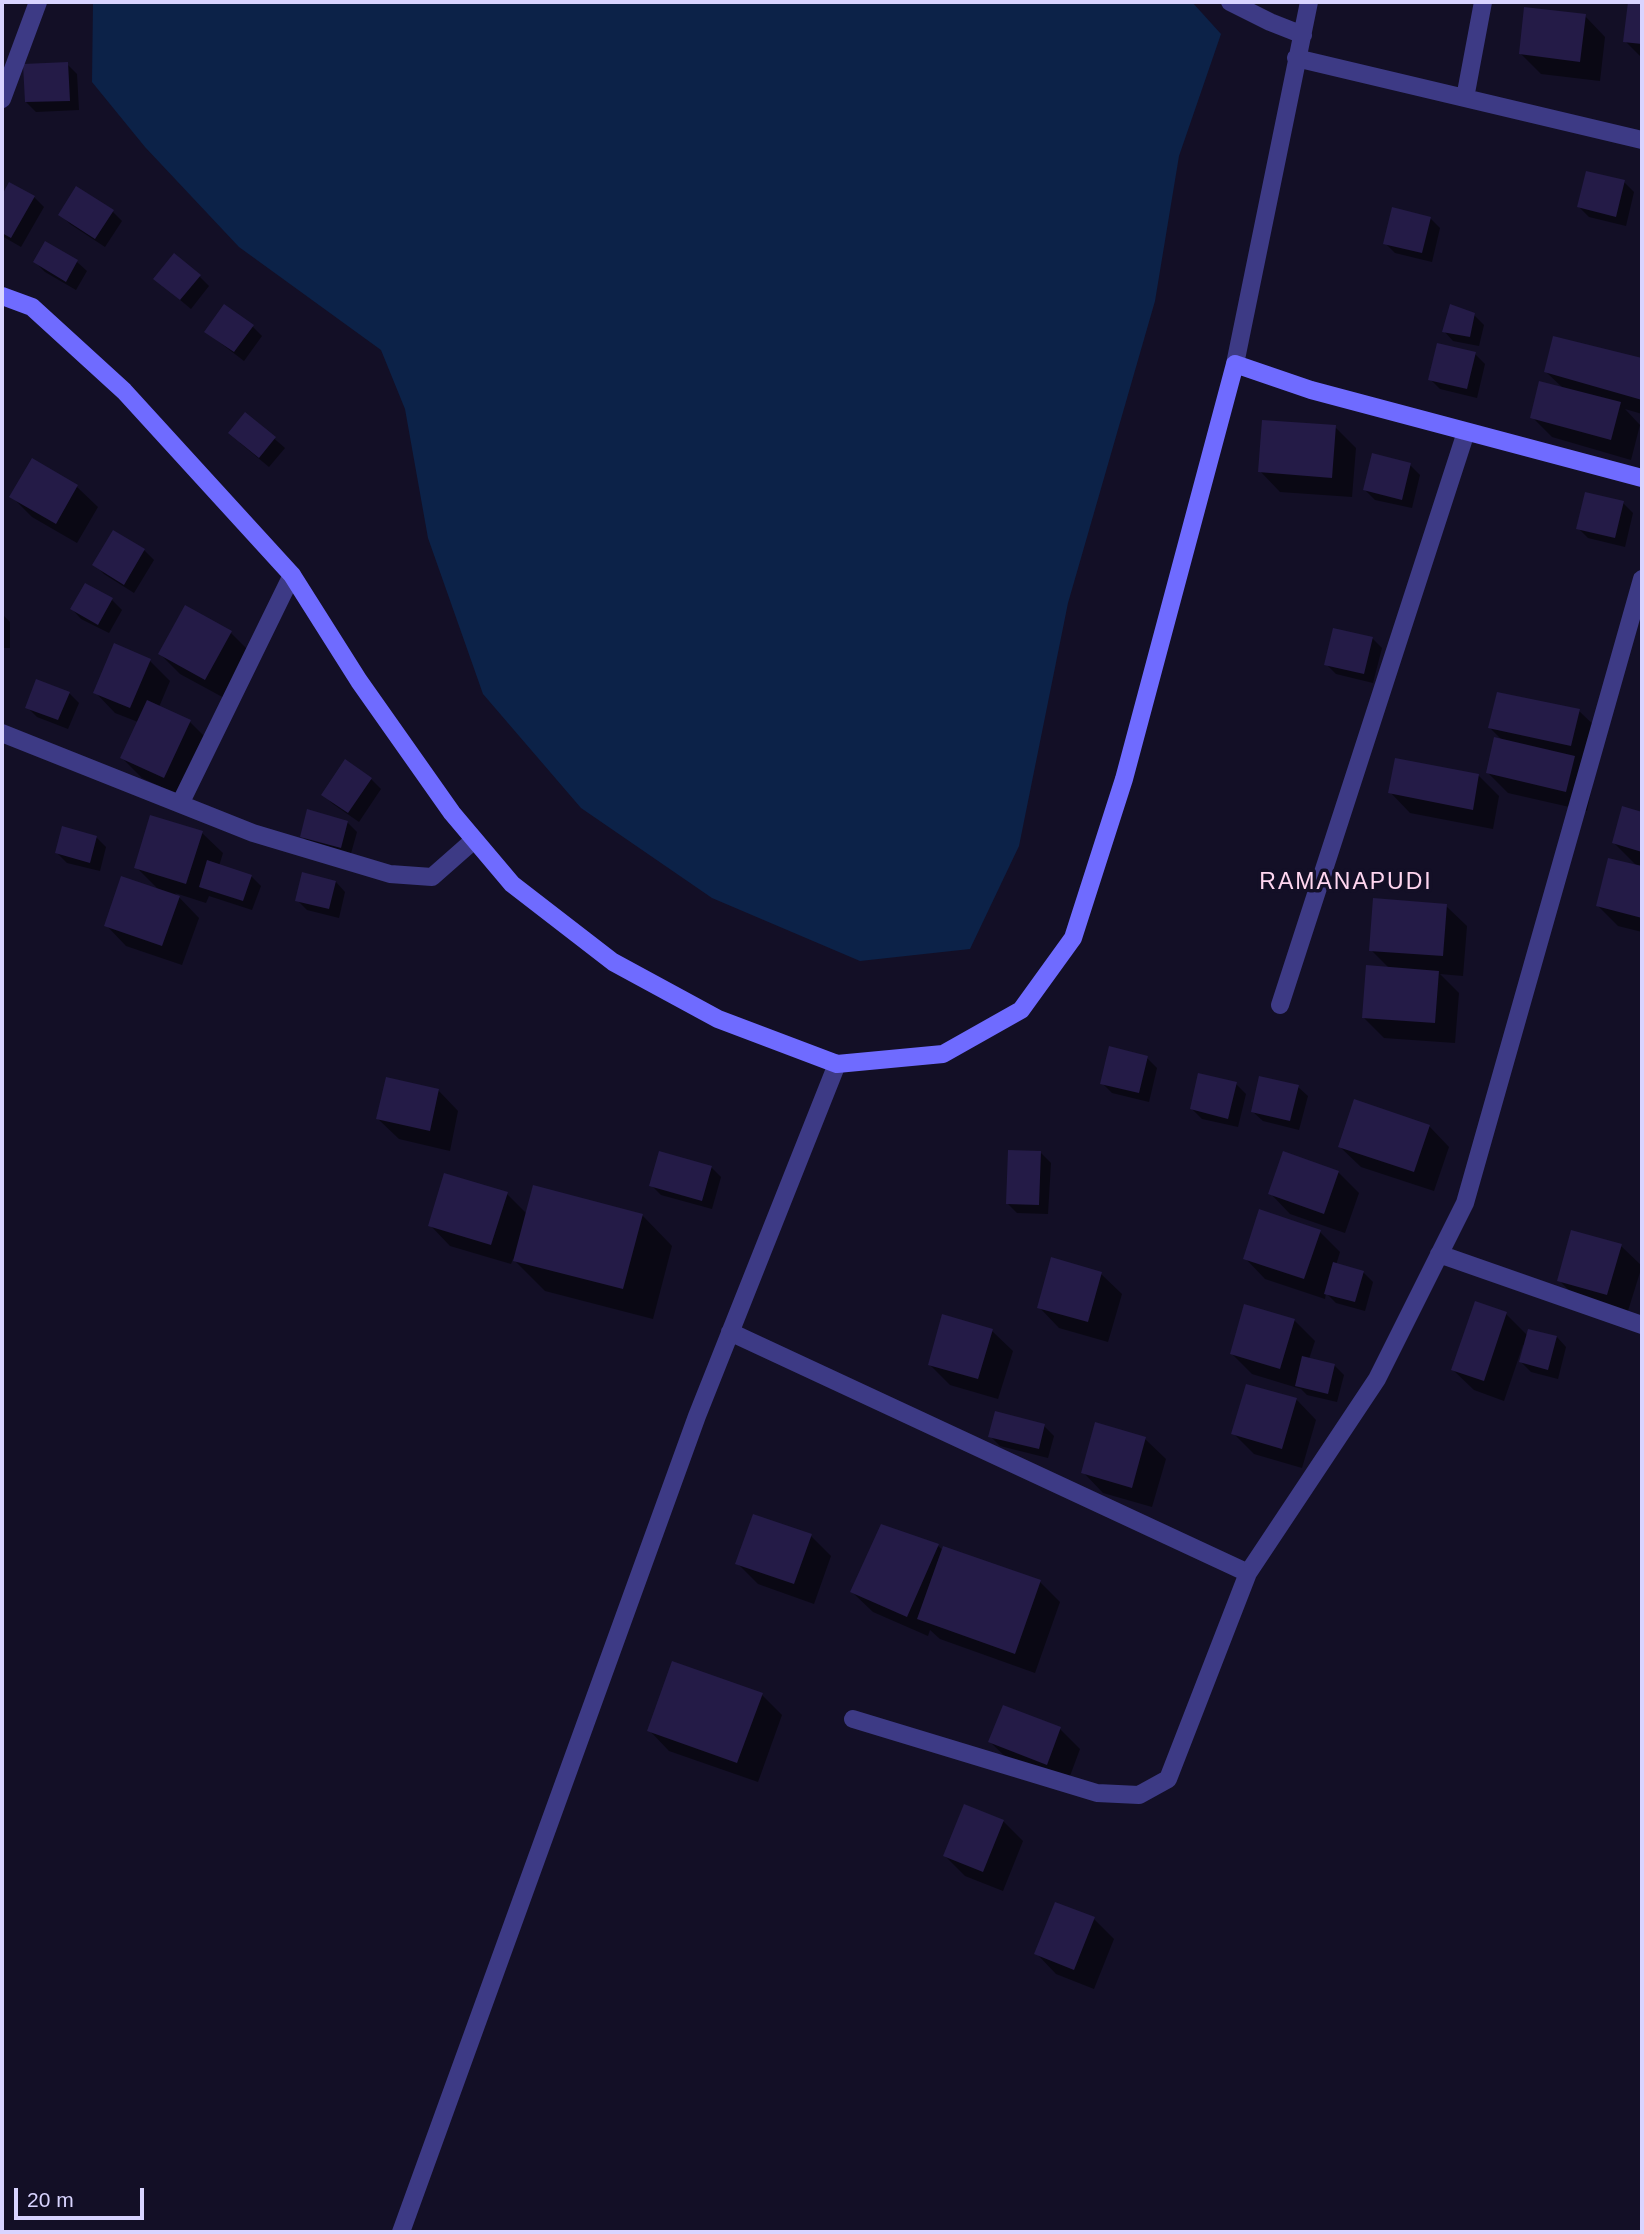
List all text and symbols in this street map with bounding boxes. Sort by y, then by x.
district label: RAMANAPUDI [1261,869,1431,897]
scale bar [18,2174,147,2218]
text: 20 m [27,2188,74,2211]

